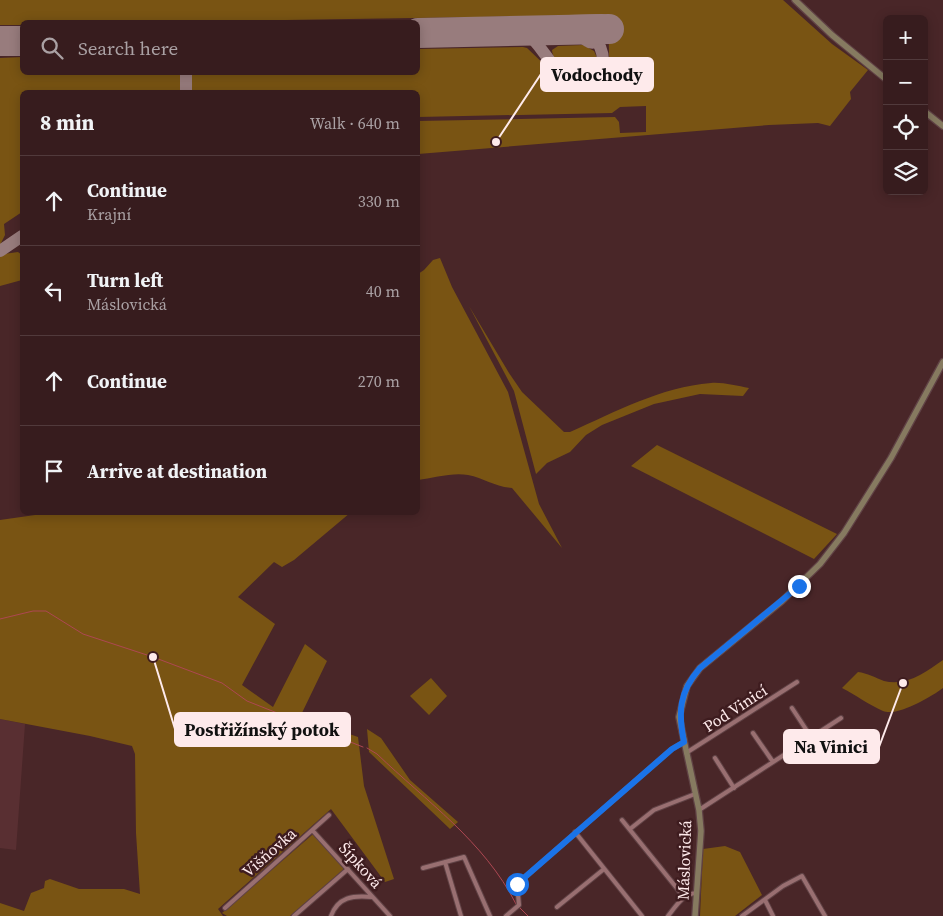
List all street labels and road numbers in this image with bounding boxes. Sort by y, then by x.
street label: Pod Vinicí [699,679,772,737]
street label: Máslovická [672,819,696,900]
street label: Višňovka [237,822,301,882]
street label: Šípková [334,837,388,893]

